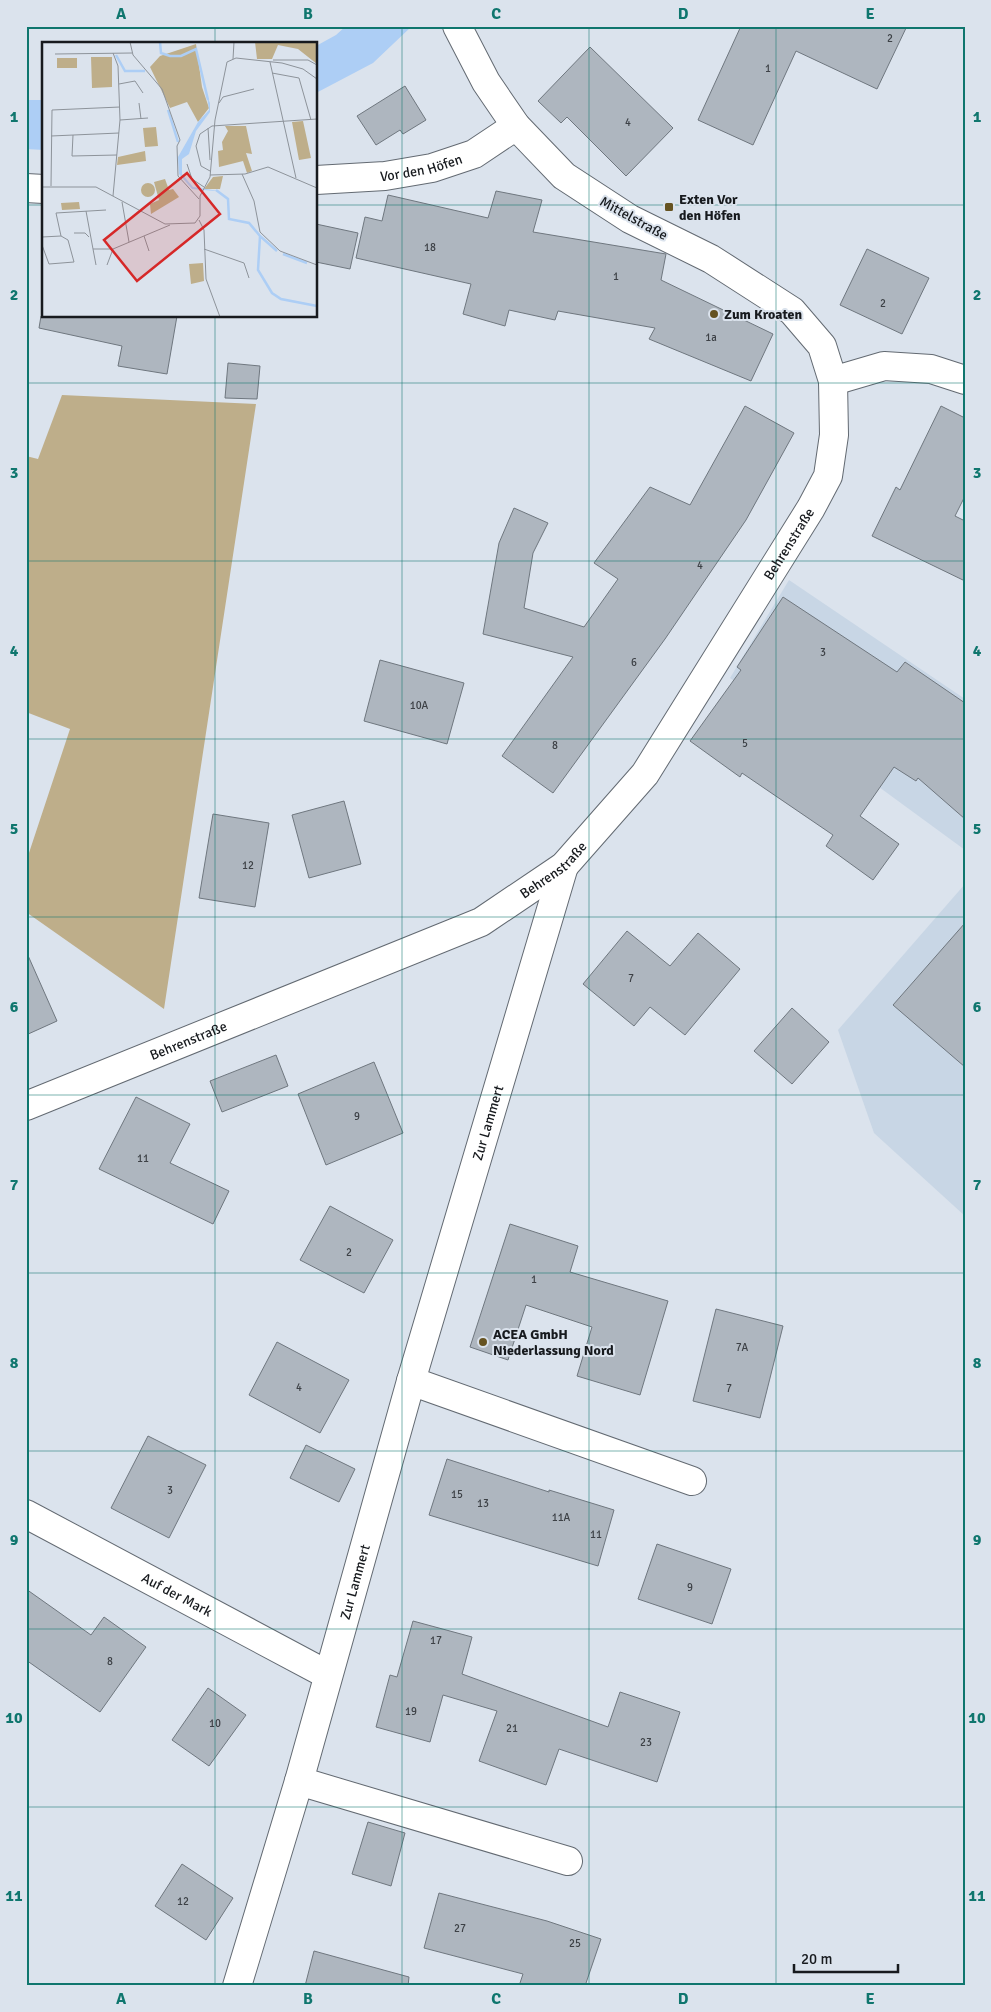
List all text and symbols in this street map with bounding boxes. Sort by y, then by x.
text: A [116,4,127,24]
text: B [303,4,313,24]
text: C [491,4,501,24]
text: D [678,4,689,24]
text: E [865,4,875,24]
house number: 2 [887,32,893,45]
inset map [42,42,318,318]
house number: 1 [765,62,771,75]
text: 1 [10,107,19,127]
text: 1 [973,107,982,127]
house number: 4 [625,116,631,129]
street label: Vor den Höfen [379,151,464,185]
place label: Exten Vor den Höfen [679,191,741,224]
street label: Mittelstraße [597,193,671,244]
marker: Exten Vor den Höfen [663,201,675,213]
house number: 18 [424,241,436,254]
house number: 1 [613,270,619,283]
text: 2 [10,285,18,305]
text: 2 [973,285,981,305]
house number: 2 [880,297,886,310]
place label: Zum Kroaten [724,306,803,323]
marker: Zum Kroaten [708,308,720,320]
house number: 1a [705,331,717,344]
text: 3 [10,463,18,483]
text: 3 [973,463,981,483]
street label: Behrenstraße [760,505,818,583]
house number: 4 [697,559,703,572]
text: 4 [10,641,19,661]
text: 4 [973,641,982,661]
house number: 3 [820,646,826,659]
house number: 6 [631,656,637,669]
house number: 10A [410,699,429,712]
house number: 5 [742,737,748,750]
house number: 8 [552,739,558,752]
text: 5 [10,819,18,839]
text: 5 [973,819,981,839]
street label: Behrenstraße [517,838,591,902]
house number: 12 [242,859,254,872]
house number: 7 [628,972,634,985]
text: 6 [10,997,19,1017]
text: 6 [973,997,982,1017]
street label: Behrenstraße [147,1018,229,1064]
street label: Zur Lammert [469,1083,507,1162]
house number: 9 [354,1110,360,1123]
house number: 11 [137,1152,149,1165]
text: 7 [10,1175,19,1195]
text: 7 [973,1175,982,1195]
house number: 2 [346,1246,352,1259]
house number: 1 [531,1273,537,1286]
place label: ACEA GmbH Niederlassung Nord [493,1326,614,1359]
marker: ACEA GmbH Niederlassung Nord [477,1336,489,1348]
house number: 7A [736,1341,749,1354]
text: 8 [10,1353,19,1373]
text: 8 [973,1353,982,1373]
house number: 4 [296,1381,302,1394]
house number: 7 [726,1382,732,1395]
house number: 3 [167,1484,173,1497]
house number: 15 [451,1488,463,1501]
house number: 13 [477,1497,489,1510]
house number: 11A [552,1511,571,1524]
house number: 11 [590,1528,602,1541]
text: 9 [10,1530,19,1550]
text: 9 [973,1530,982,1550]
street label: Zur Lammert [337,1542,374,1622]
street label: Auf der Mark [139,1569,215,1621]
house number: 9 [687,1581,693,1594]
house number: 17 [430,1634,442,1647]
house number: 8 [107,1655,113,1668]
house number: 19 [405,1705,417,1718]
text: 10 [5,1708,23,1728]
text: 10 [968,1708,986,1728]
house number: 10 [209,1717,221,1730]
house number: 21 [506,1722,518,1735]
house number: 23 [640,1736,652,1749]
text: 11 [5,1886,23,1906]
text: 11 [968,1886,986,1906]
house number: 12 [177,1895,189,1908]
house number: 27 [454,1922,466,1935]
house number: 25 [569,1937,581,1950]
scale bar [794,1942,897,1974]
text: 20 m [801,1950,832,1968]
text: A [116,1989,127,2009]
text: B [303,1989,313,2009]
text: C [491,1989,501,2009]
text: D [678,1989,689,2009]
text: E [865,1989,875,2009]

